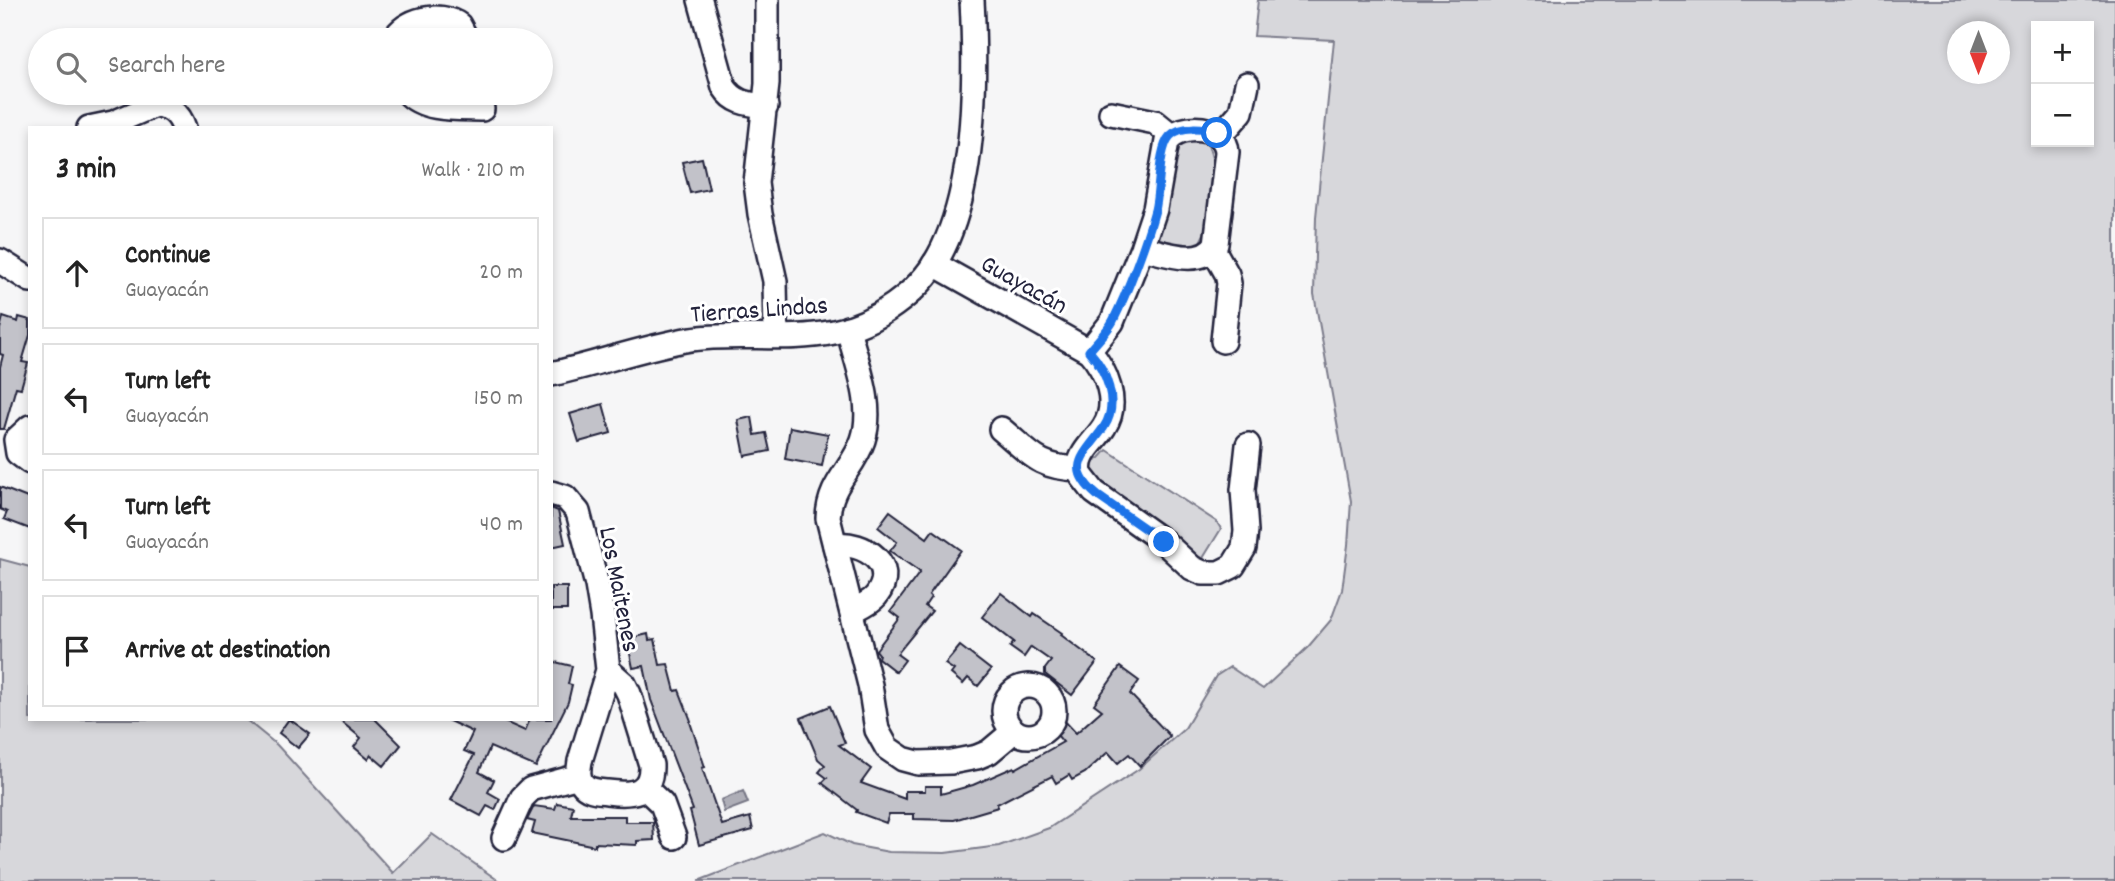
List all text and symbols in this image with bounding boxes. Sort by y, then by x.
north arrow [1947,21,2010,84]
map controls [2031,21,2094,147]
button: + [2031,21,2094,84]
search box [28,28,553,105]
icon: search [52,48,90,86]
text: Search here [108,48,226,85]
button: − [2031,84,2094,147]
route start [1201,117,1232,148]
text: 3 min [56,150,116,193]
text: Walk · 210 m [422,155,525,188]
text: Continue [125,238,210,275]
street label: Guayacán [973,247,1074,325]
icon: ahead [58,254,96,292]
text: 20 m [479,257,523,290]
text: Guayacán [125,275,209,308]
street label: Tierras Lindas [689,288,829,335]
text: Turn left [125,364,211,401]
icon: left [58,380,96,418]
text: 150 m [474,383,523,416]
text: Guayacán [125,401,209,434]
text: Turn left [125,490,211,527]
icon: left [58,506,96,544]
text: 40 m [480,509,523,542]
street label: Los Maitenes [587,524,648,655]
route end [1148,526,1179,557]
text: Guayacán [125,527,209,560]
icon: arrive [58,632,96,670]
text: Arrive at destination [125,633,330,670]

